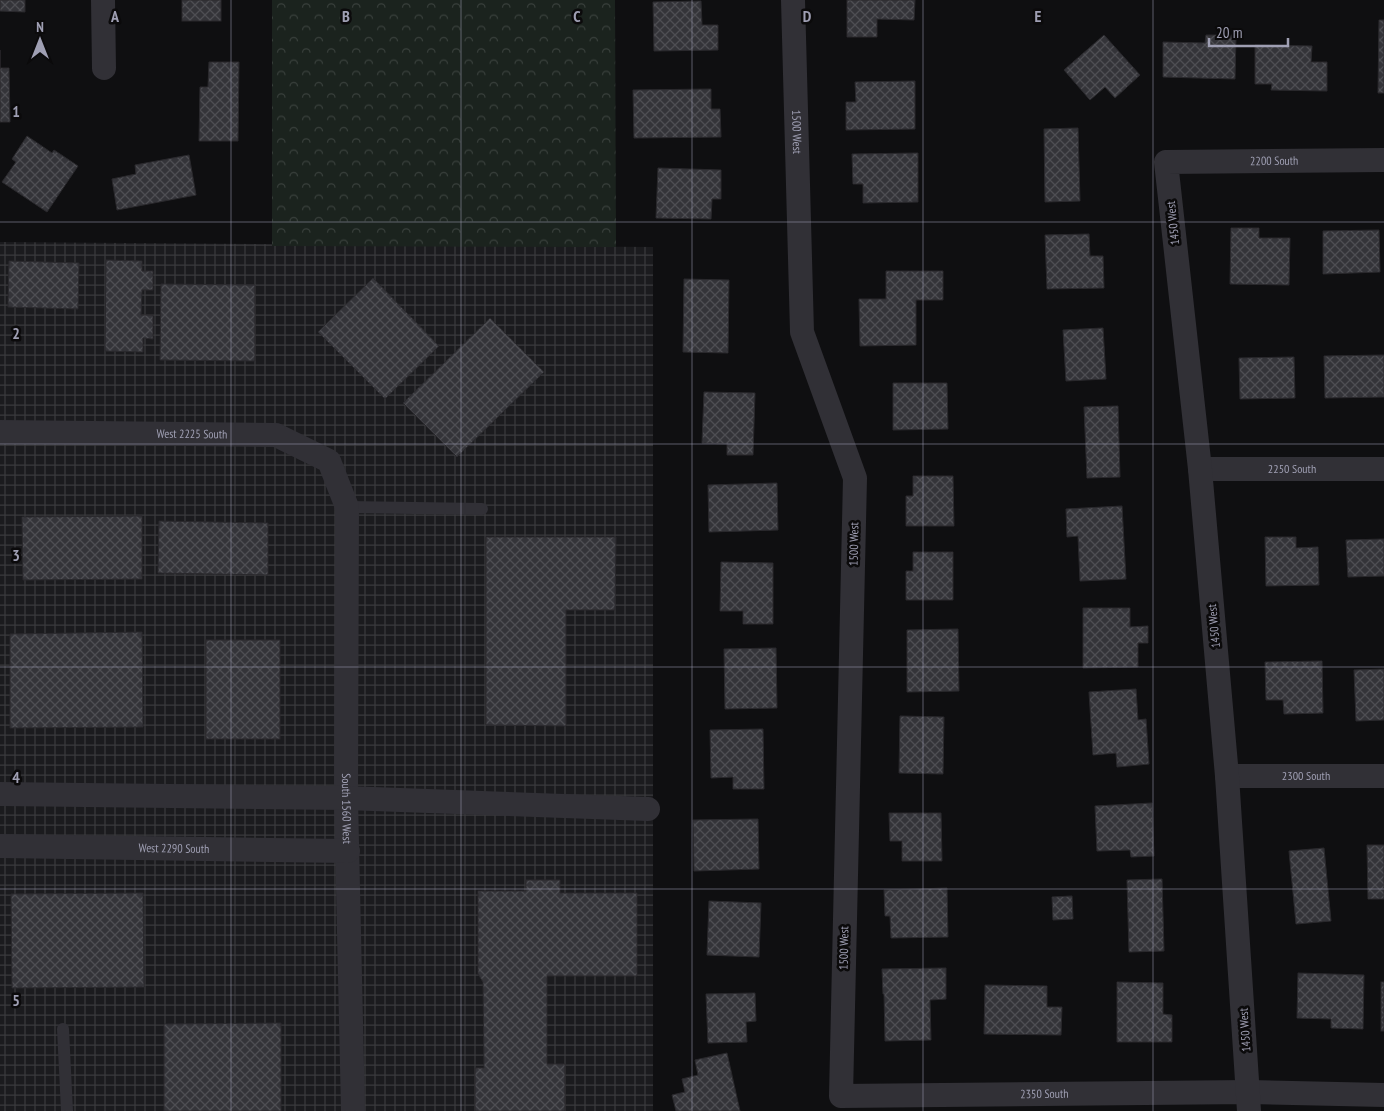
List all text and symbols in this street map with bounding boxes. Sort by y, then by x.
text: A [110,6,120,26]
text: B [342,6,350,26]
text: C [573,6,581,26]
text: D [803,6,812,26]
text: E [1035,6,1042,26]
north arrow [15,15,65,65]
scale bar [1209,15,1288,47]
text: N [36,18,44,36]
text: 20 m [1216,23,1242,42]
text: 1 [12,101,20,121]
street label: 1500 West [789,110,805,155]
street label: 2200 South [1250,153,1298,168]
street label: 1450 West [1163,200,1182,246]
text: 2 [12,323,20,343]
street label: West 2225 South [156,426,227,441]
street label: 2250 South [1268,461,1316,476]
street label: 1500 West [846,521,861,566]
text: 3 [12,545,20,565]
street label: 1450 West [1204,603,1223,649]
text: 4 [12,767,20,787]
street label: 2300 South [1282,768,1330,783]
street label: South 1560 West [339,773,355,845]
street label: West 2290 South [138,840,210,856]
street label: 1500 West [836,925,851,970]
text: 5 [12,990,20,1010]
street label: 1450 West [1235,1007,1254,1052]
street label: 2350 South [1020,1086,1069,1101]

